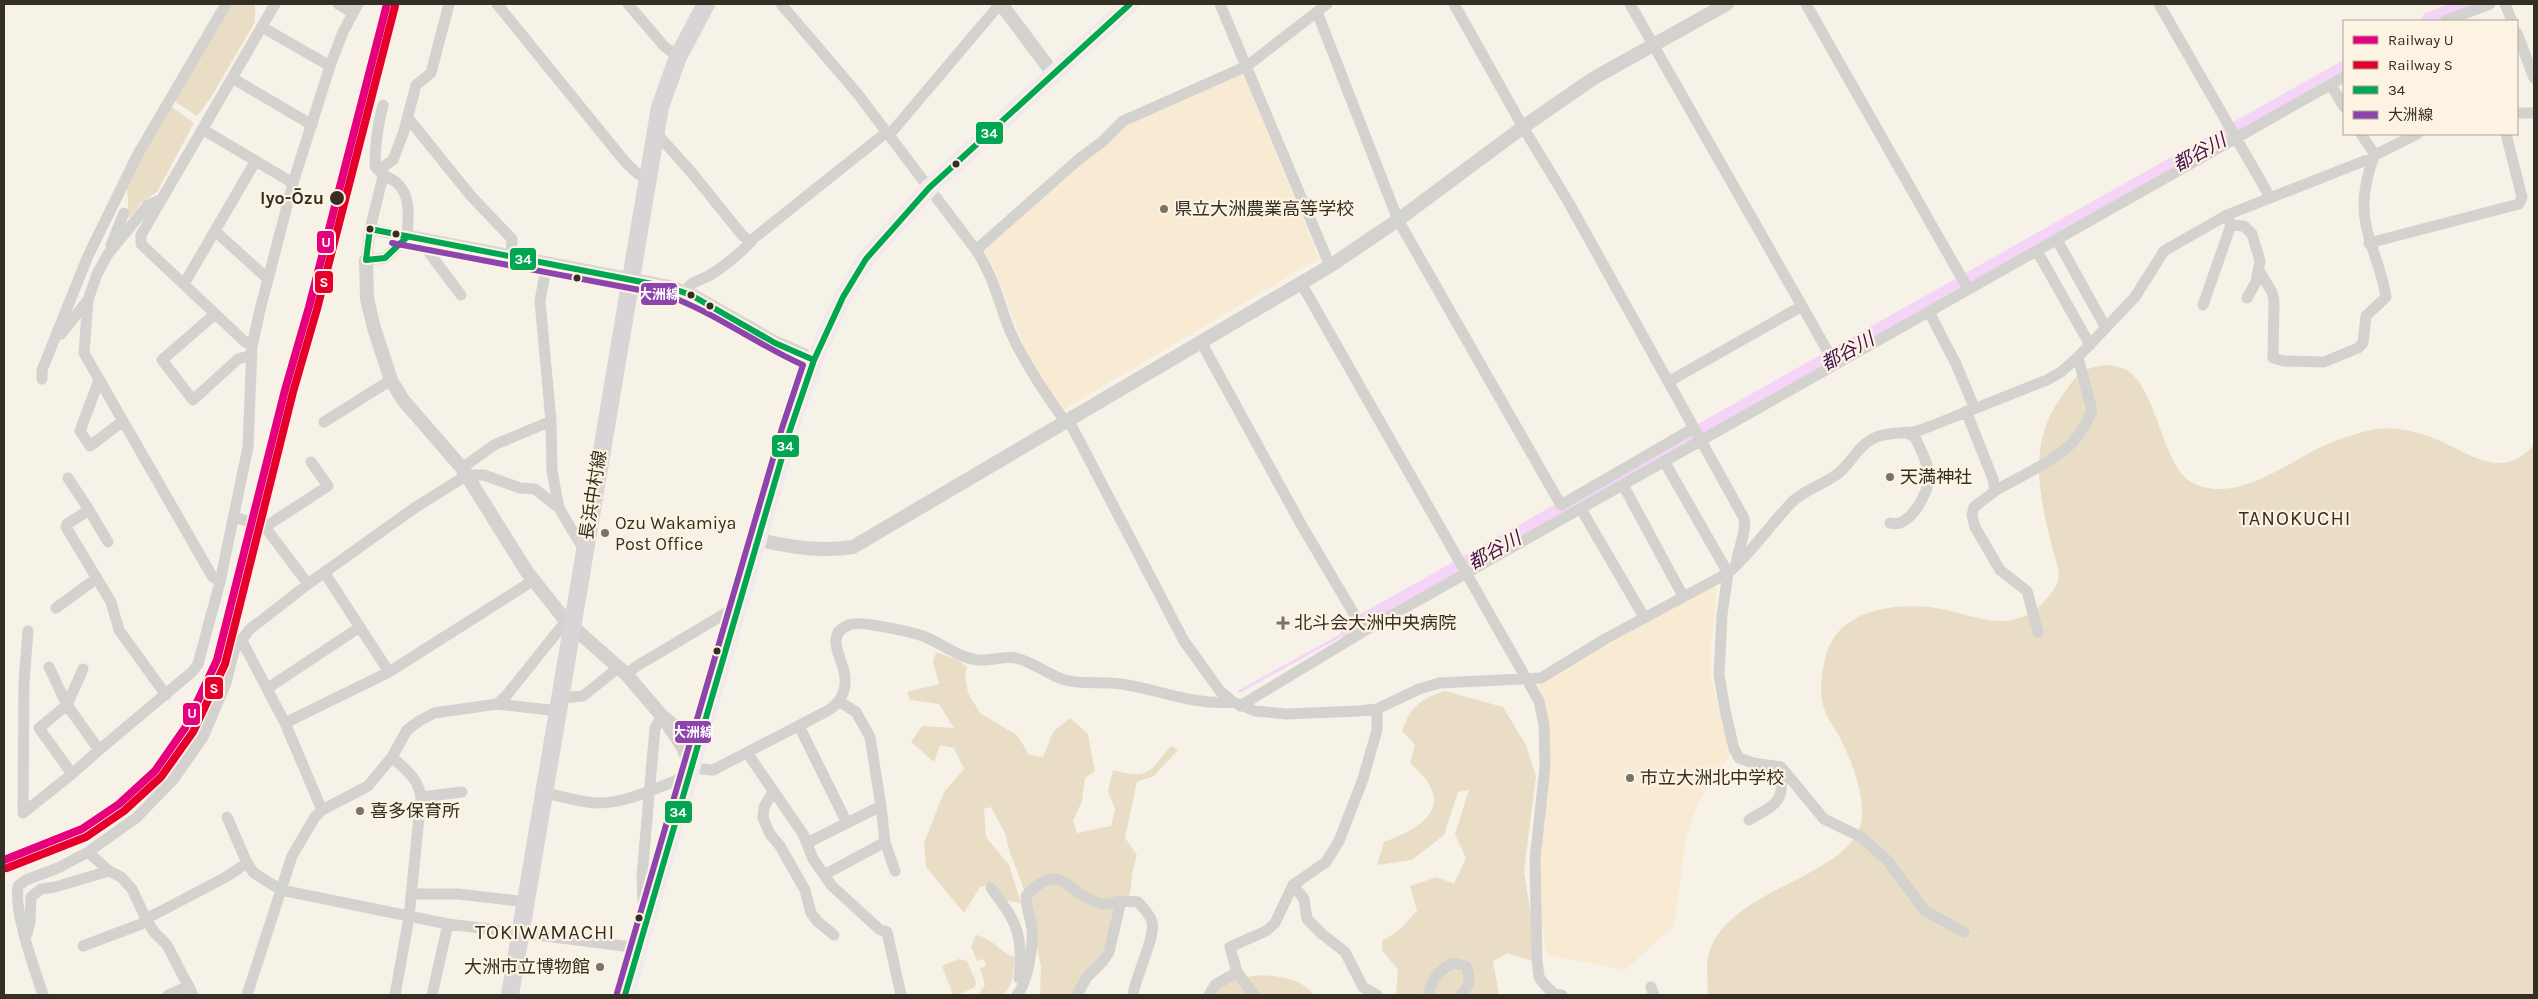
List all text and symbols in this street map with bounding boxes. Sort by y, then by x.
legend [2343,20,2518,135]
text: Railway U [2388,31,2454,49]
text: Railway S [2388,56,2453,74]
text: 34 [2388,81,2406,99]
text: 大洲線 [2388,106,2433,124]
line badge: 34 [975,121,1004,145]
text: 34 [980,125,998,142]
water label: 都谷川 [2169,128,2231,176]
unlabelled marker [951,159,961,169]
place label: Iyo-Ōzu [260,187,324,209]
marker: Iyo-Ōzu [328,189,346,207]
place label: 県立大洲農業高等学校 [1174,198,1354,220]
marker: 県立大洲農業高等学校 [1158,203,1170,215]
unlabelled marker [365,224,375,234]
unlabelled marker [391,229,401,239]
line badge: U [316,230,335,254]
text: U [321,234,331,251]
line badge: 34 [509,247,537,271]
text: 34 [514,251,532,268]
line badge: S [314,270,334,294]
unlabelled marker [572,273,582,283]
text: S [320,274,329,291]
line badge: 大洲線 [640,282,678,306]
text: 大洲線 [638,286,680,303]
unlabelled marker [686,290,696,300]
unlabelled marker [705,301,715,311]
water label: 都谷川 [1817,327,1879,375]
line badge: 34 [771,434,800,458]
text: 34 [776,438,794,455]
street label: 長浜中村線 [575,449,611,541]
place label: 天満神社 [1900,466,1972,488]
marker: 天満神社 [1884,471,1896,483]
district label: TANOKUCHI [2239,507,2351,530]
place label: Ozu Wakamiya Post Office [615,512,736,555]
water label: 都谷川 [1464,526,1526,574]
marker: Ozu Wakamiya Post Office [599,527,611,539]
place label: 北斗会大洲中央病院 [1294,612,1456,634]
marker: 北斗会大洲中央病院 [1276,616,1290,630]
unlabelled marker [712,646,722,656]
line badge: S [204,676,224,700]
text: S [210,680,219,697]
line badge: U [182,702,201,726]
text: U [187,705,197,722]
line badge: 大洲線 [674,720,712,744]
text: 大洲線 [672,724,714,741]
place label: 市立大洲北中学校 [1640,767,1784,789]
marker: 市立大洲北中学校 [1624,772,1636,784]
place label: 喜多保育所 [370,800,460,822]
line badge: 34 [664,800,693,824]
text: 34 [669,804,687,821]
marker: 喜多保育所 [354,805,366,817]
unlabelled marker [634,913,644,923]
district label: TOKIWAMACHI [475,921,615,944]
place label: 大洲市立博物館 [464,956,590,978]
marker: 大洲市立博物館 [594,961,606,973]

